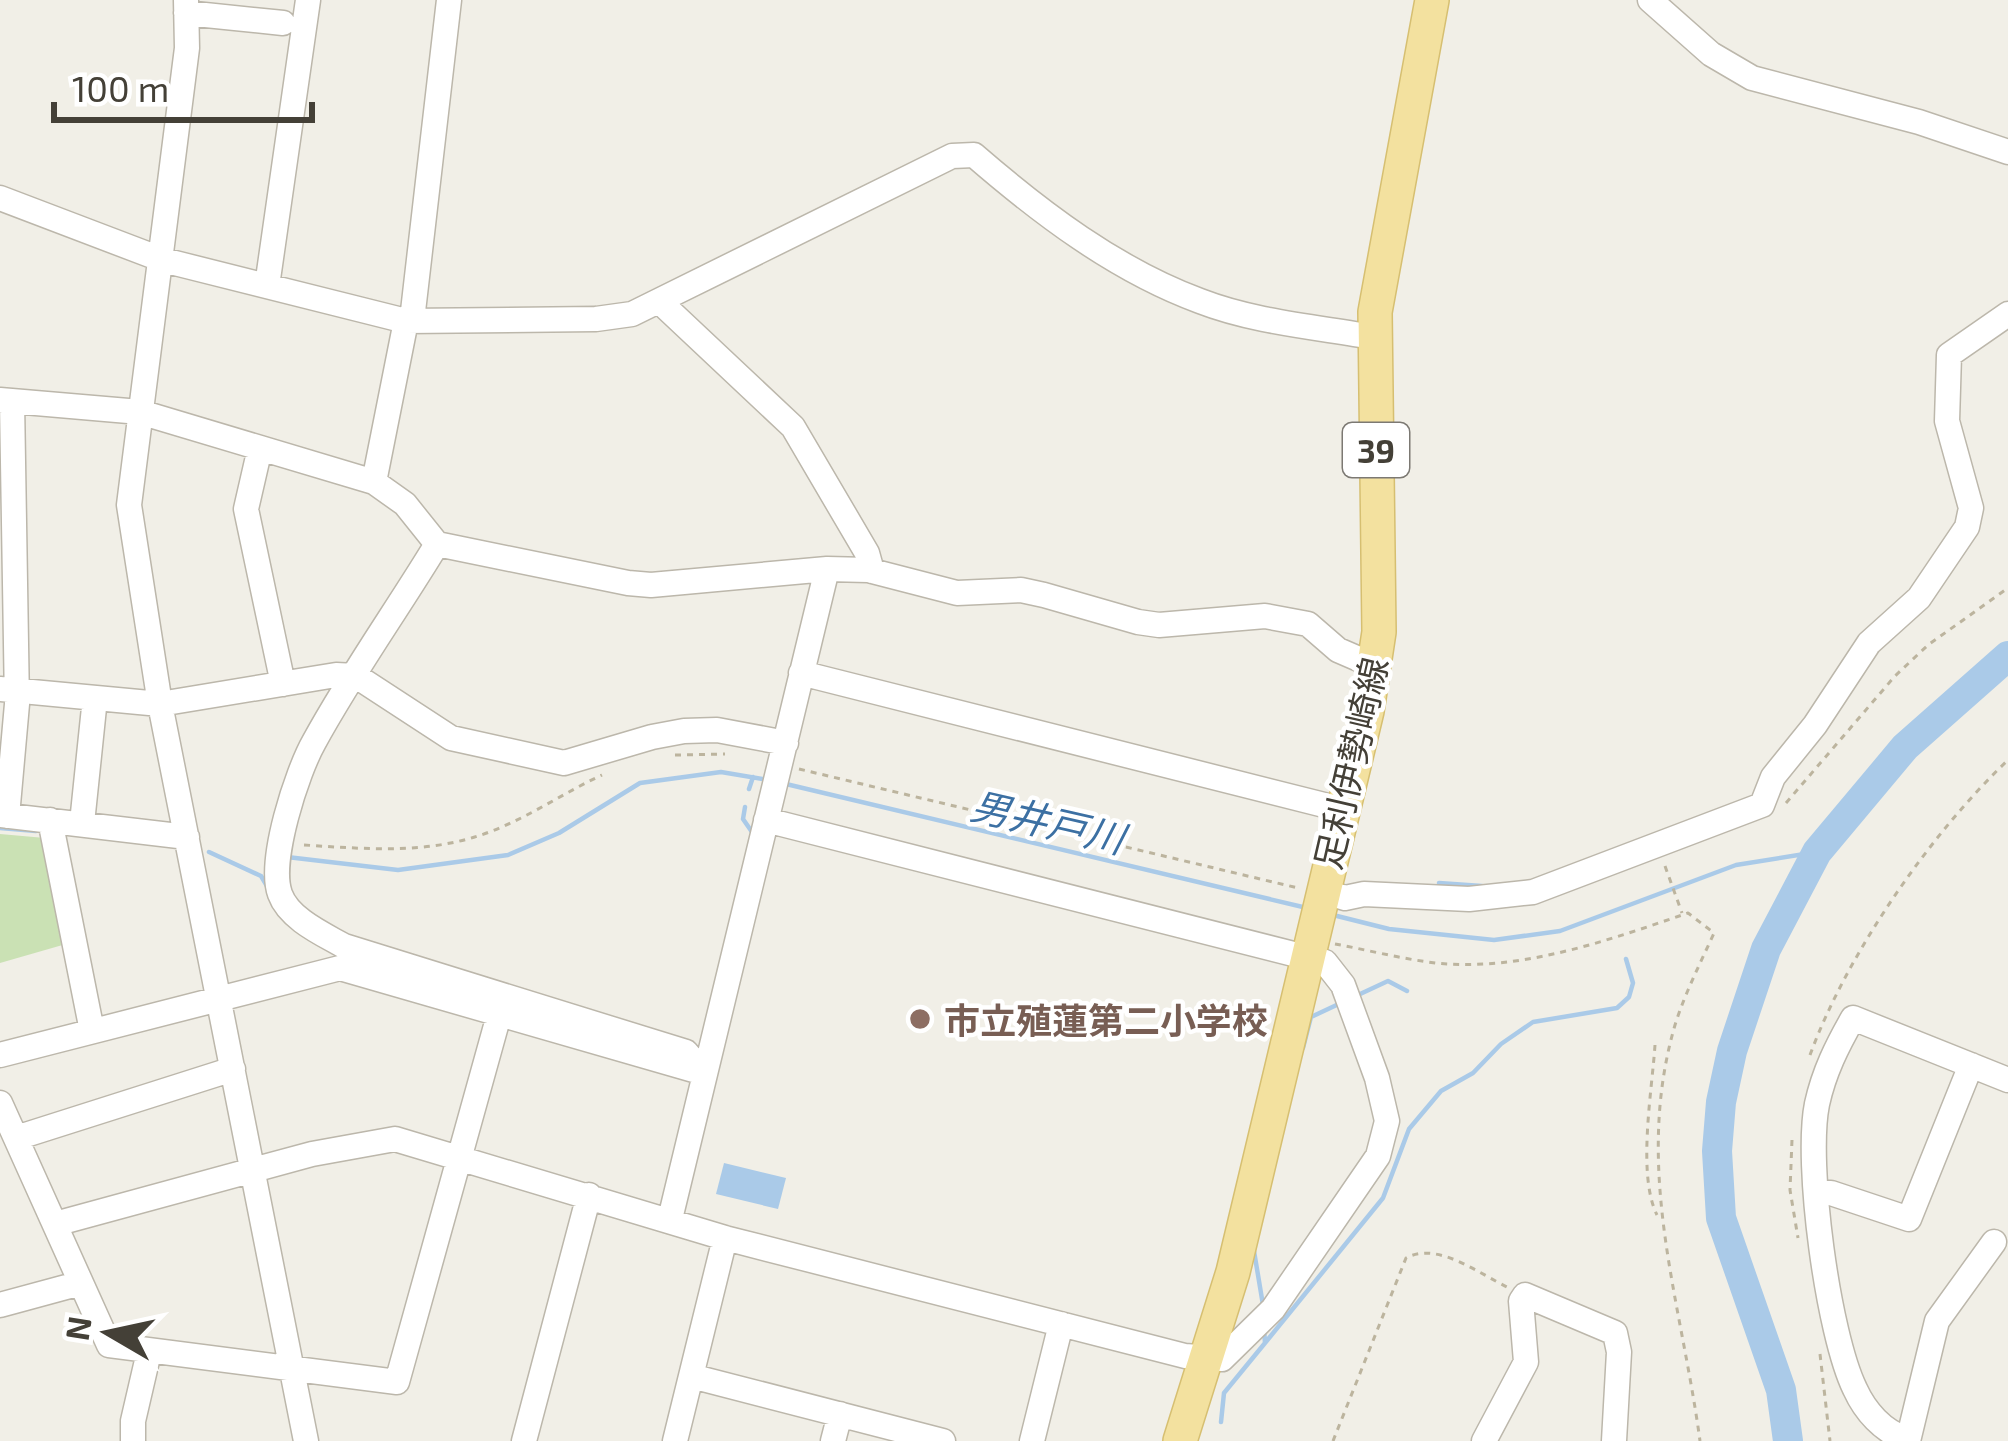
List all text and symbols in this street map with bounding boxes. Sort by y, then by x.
scale bar [54,48,312,122]
text: 100 m [72,66,169,109]
road number: 39 [1343,423,1409,477]
street label: 足利伊勢崎線 [1305,653,1395,873]
water label: 男井戸川 [967,781,1133,862]
place label: 市立殖蓮第二小学校 [944,998,1268,1041]
marker: 市立殖蓮第二小学校 [907,1006,933,1032]
north arrow [48,1273,168,1393]
text: N [56,1313,99,1343]

